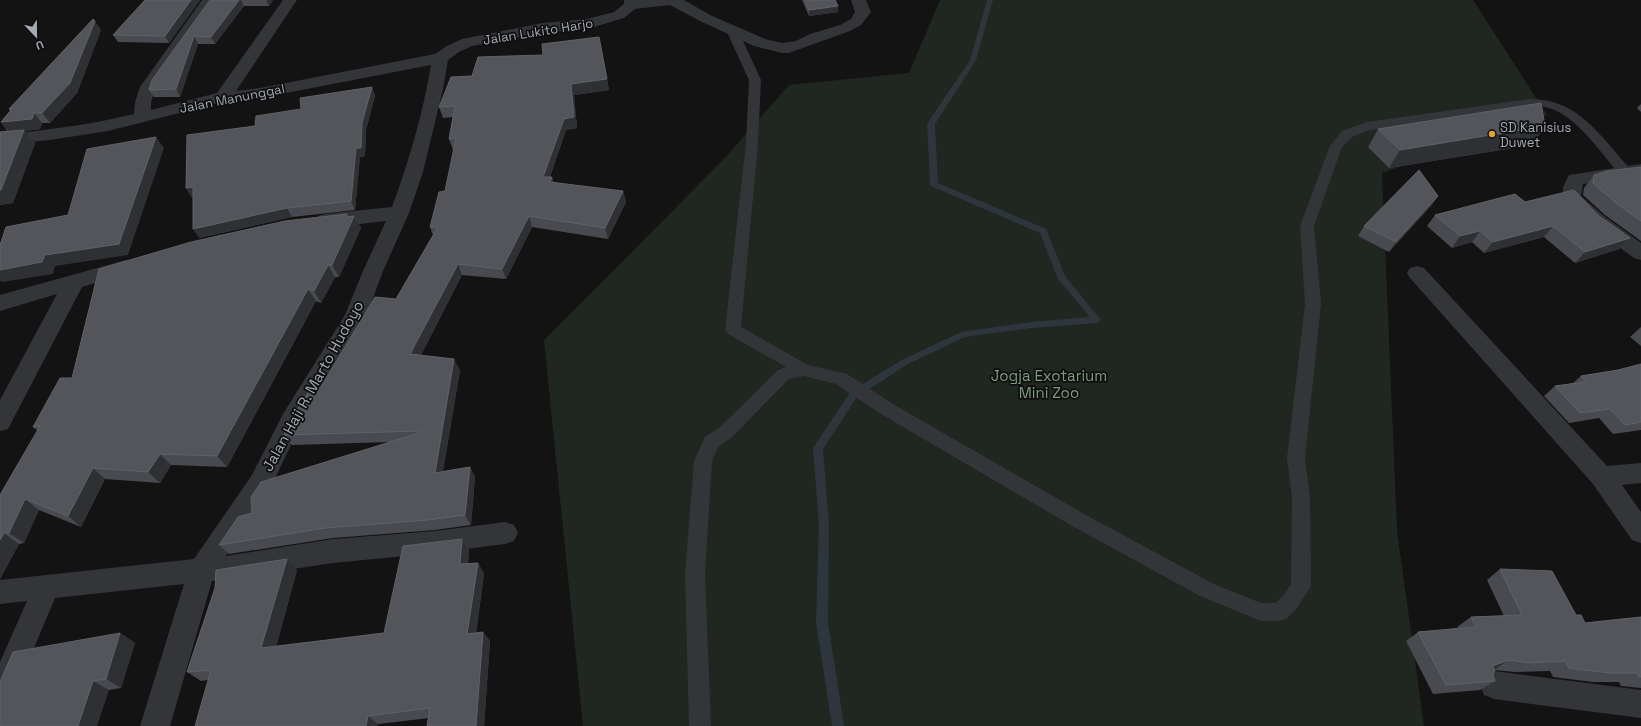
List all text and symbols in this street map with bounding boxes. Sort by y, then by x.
street label: Jalan Lukito Harjo [482,14,594,49]
north arrow [16,16,56,56]
text: U [34,37,46,53]
street label: Jalan Manunggal [178,80,286,117]
place label: SD Kanisius Duwet [1500,119,1571,151]
marker: SD Kanisius Duwet [1487,129,1497,139]
street label: Jalan Haji R. Marto Hudoyo [258,297,367,474]
park label: Jogja Exotarium Mini Zoo [991,366,1107,402]

